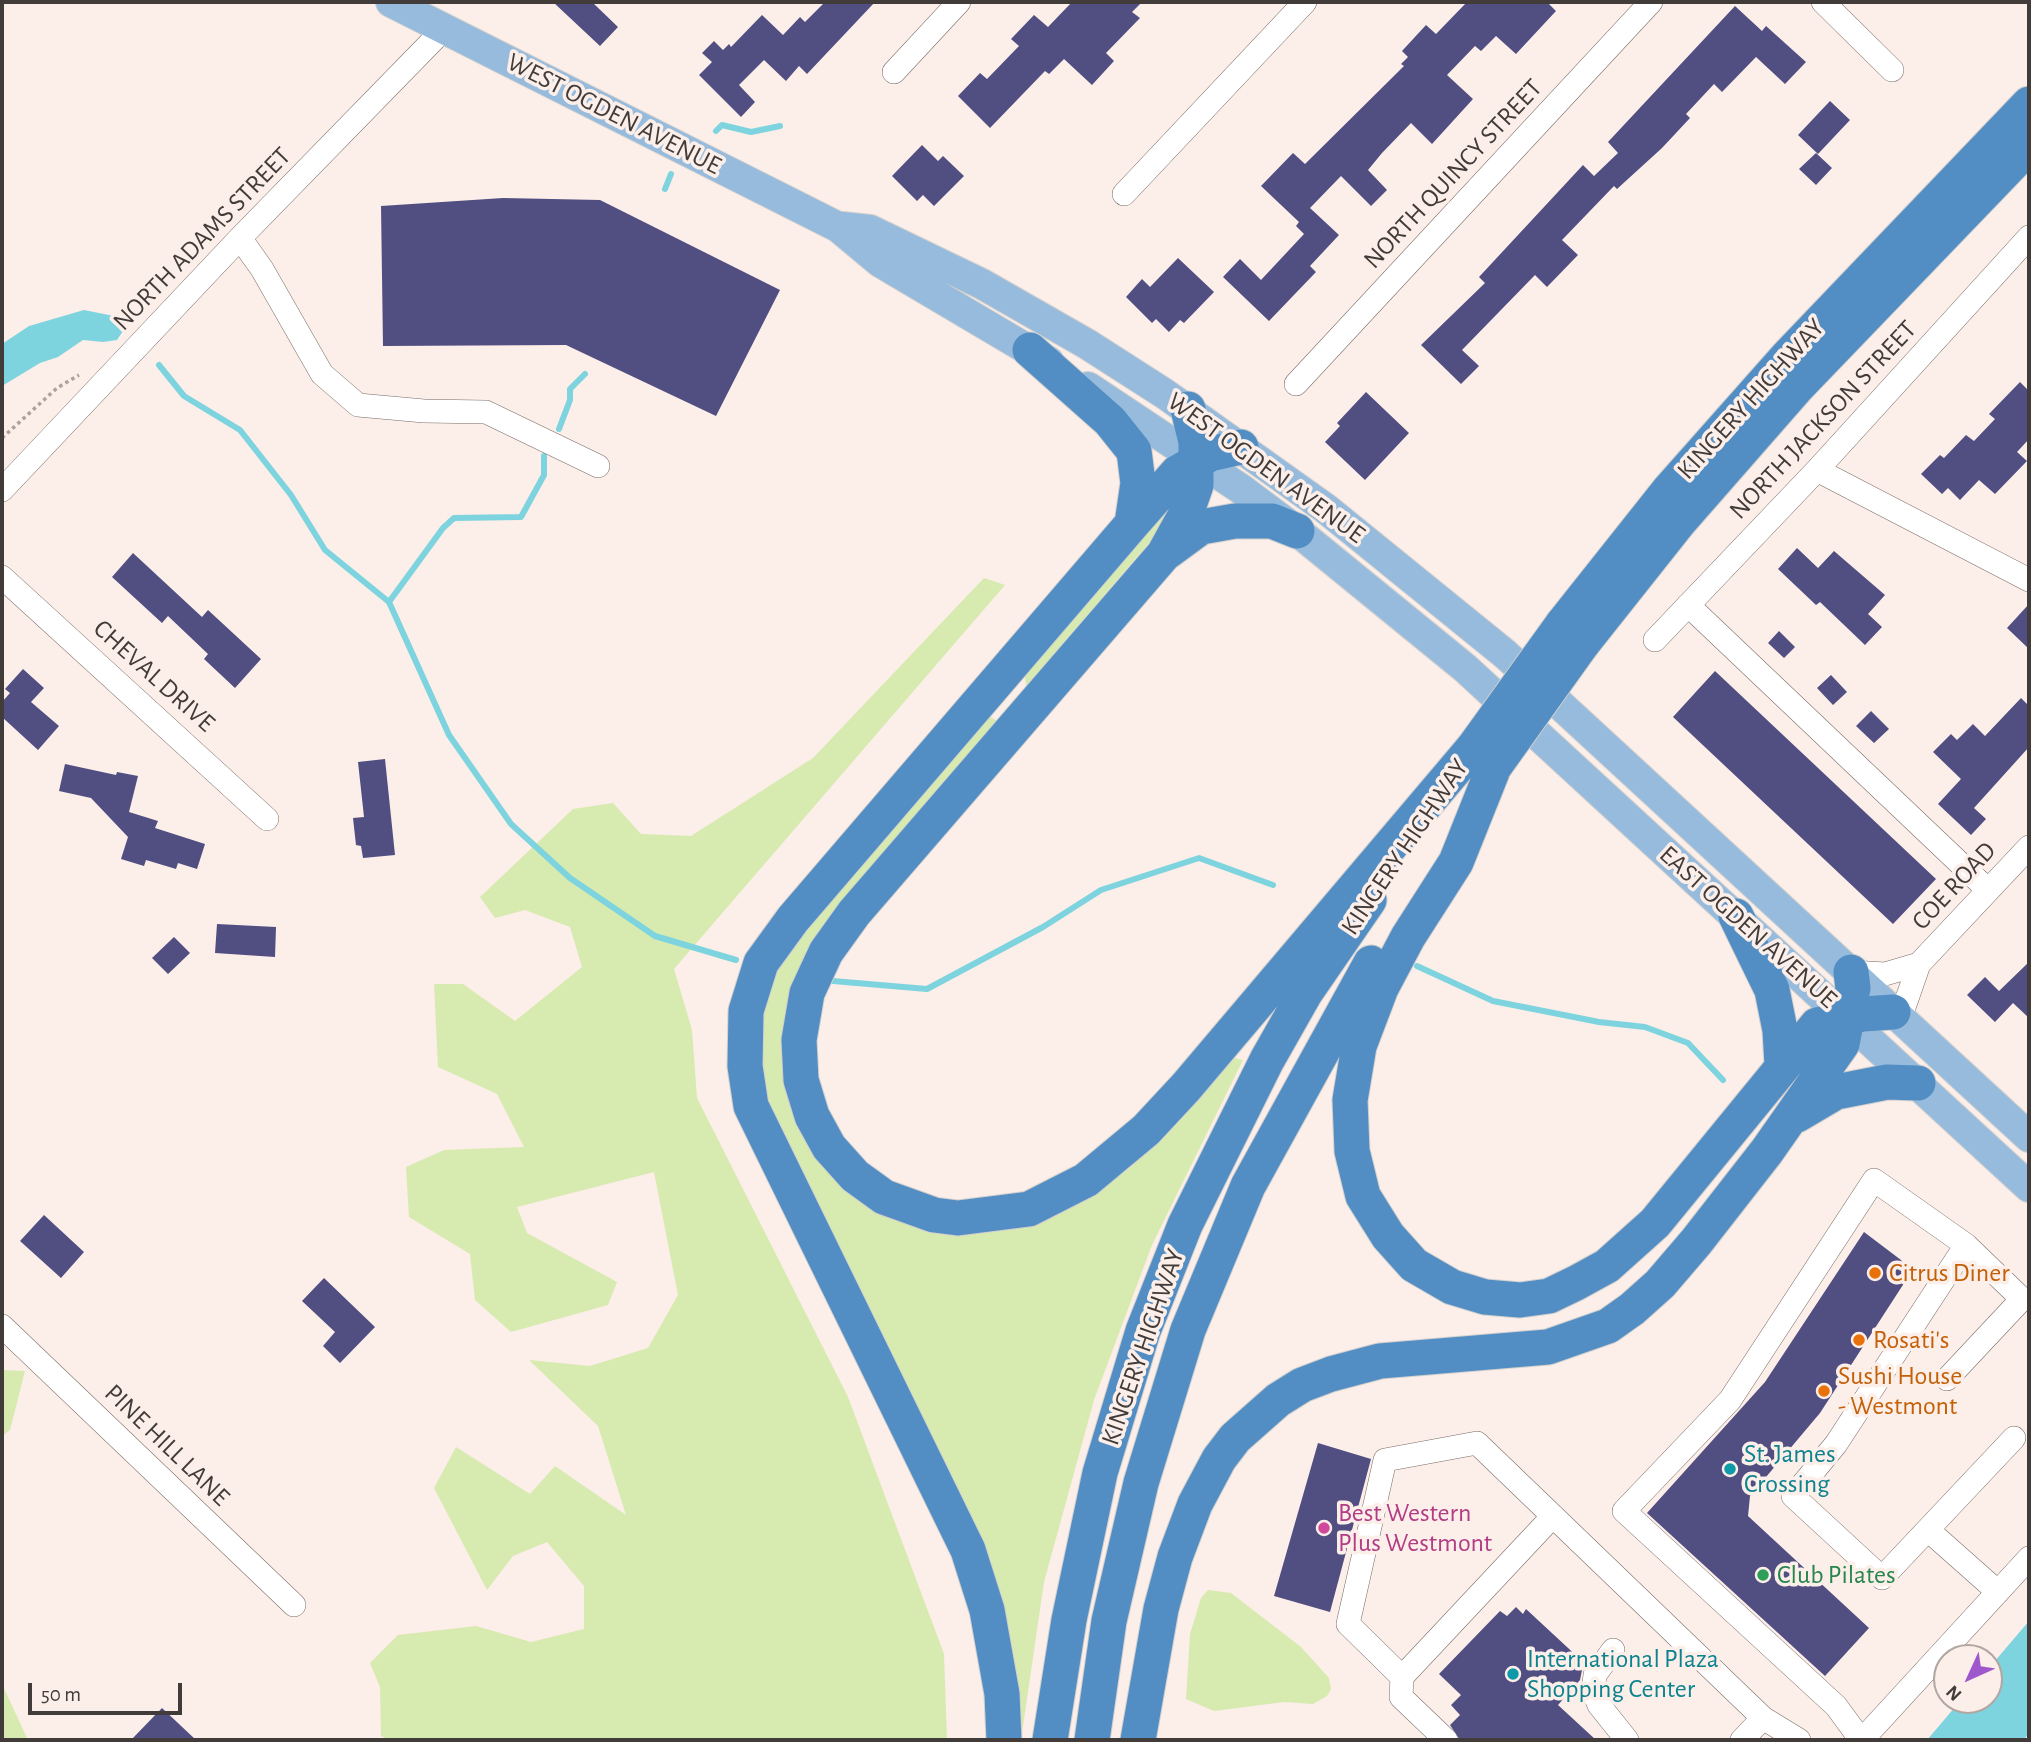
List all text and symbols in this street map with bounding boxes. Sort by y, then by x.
street label: WEST OGDEN AVENUE [502,46,726,182]
street label: NORTH QUINCY STREET [1357,73,1549,275]
street label: NORTH ADAMS STREET [107,141,297,337]
street label: KINGERY HIGHWAY [1671,312,1831,486]
street label: NORTH JACKSON STREET [1723,314,1923,526]
street label: WEST OGDEN AVENUE [1161,386,1371,550]
street label: CHEVAL DRIVE [87,613,221,739]
street label: KINGERY HIGHWAY [1335,753,1475,941]
street label: COE ROAD [1905,836,2003,936]
street label: EAST OGDEN AVENUE [1653,839,1843,1015]
street label: KINGERY HIGHWAY [1095,1245,1191,1449]
place label: Citrus Diner [1889,1257,2010,1289]
marker: Citrus Diner [1867,1265,1883,1281]
place label: Rosati's [1873,1324,1949,1356]
marker: Rosati's [1851,1332,1867,1348]
place label: Sushi House - Westmont [1838,1360,1962,1422]
street label: PINE HILL LANE [98,1378,236,1512]
marker: Sushi House - Westmont [1816,1383,1832,1399]
place label: St. James Crossing [1744,1438,1836,1500]
marker: St. James Crossing [1722,1461,1738,1477]
place label: Best Western Plus Westmont [1338,1497,1492,1558]
marker: Best Western Plus Westmont [1316,1520,1332,1536]
place label: Club Pilates [1777,1559,1896,1591]
marker: Club Pilates [1755,1567,1771,1583]
place label: International Plaza Shopping Center [1527,1643,1719,1704]
north arrow [1933,1644,2003,1714]
marker: International Plaza Shopping Center [1505,1666,1521,1682]
scale bar [32,1668,186,1712]
text: N [1943,1681,1966,1704]
text: 50 m [41,1684,81,1705]

